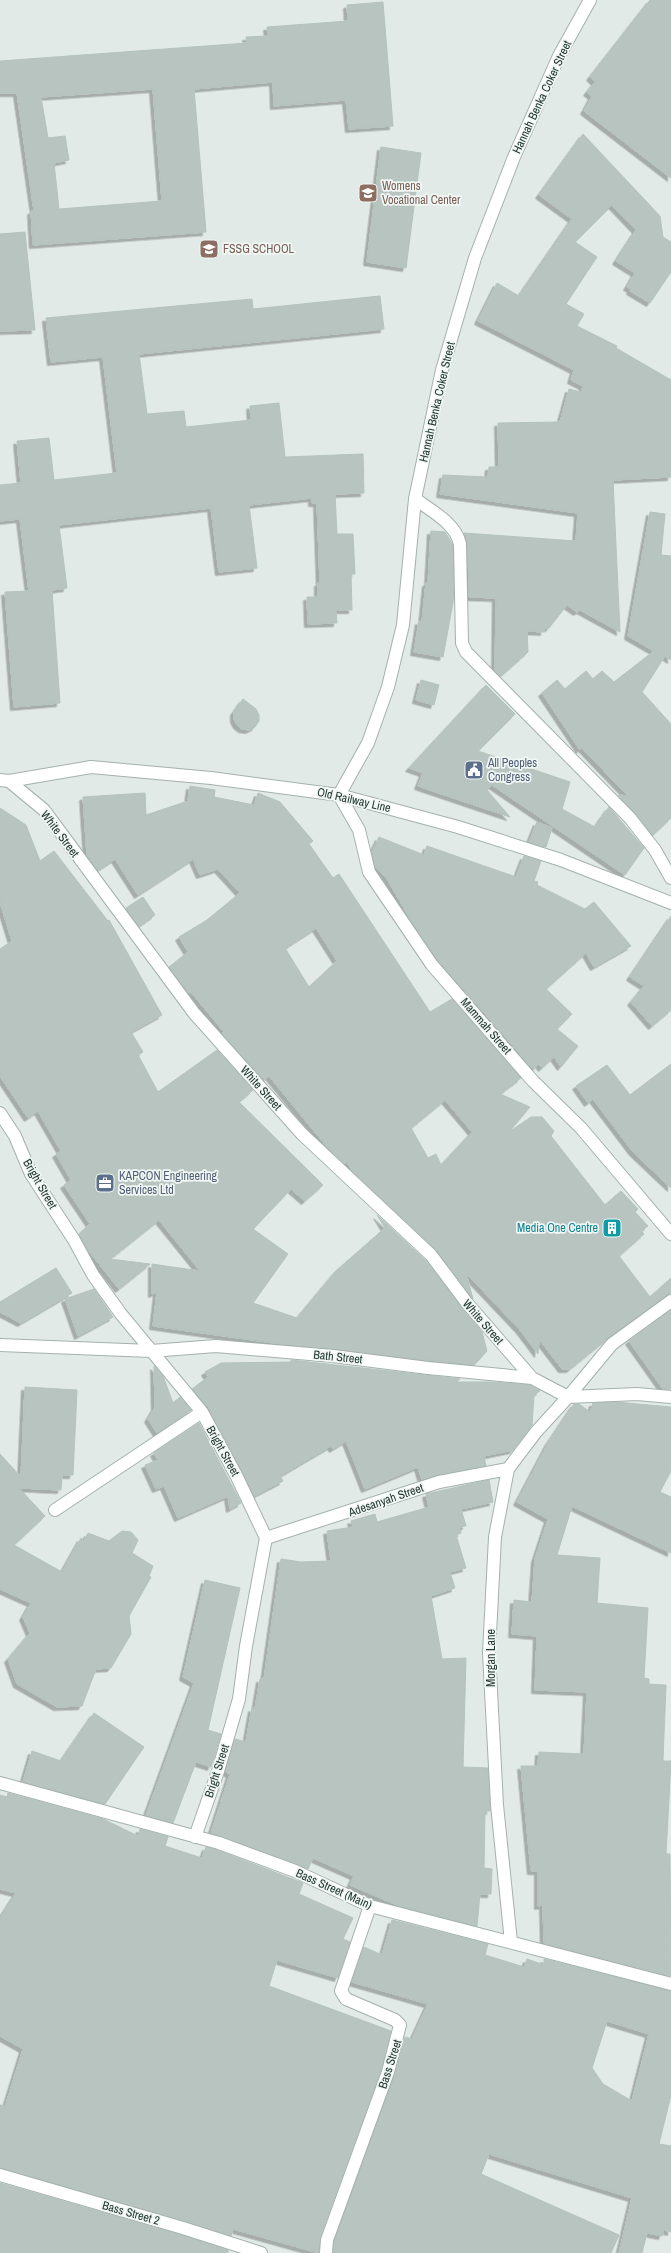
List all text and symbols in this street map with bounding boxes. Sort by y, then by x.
street label: Hannah Benka Coker Street [509,38,575,156]
place label: Womens Vocational Center [382,178,461,208]
school or university icon: Womens Vocational Center [357,182,379,204]
school or university icon: FSSG SCHOOL [198,238,220,260]
place label: FSSG SCHOOL [223,241,295,257]
street label: Hannah Benka Coker Street [415,340,459,464]
place label: All Peoples Congress [487,755,537,785]
public building icon: All Peoples Congress [463,759,485,781]
street label: Old Railway Line [316,784,392,816]
street label: White Street [37,807,83,861]
street label: Mammah Street [457,994,515,1058]
street label: White Street [237,1062,285,1114]
street label: Bright Street [19,1156,61,1212]
place label: KAPCON Engineering Services Ltd [119,1168,217,1198]
office icon: KAPCON Engineering Services Ltd [94,1172,116,1194]
building icon: Media One Centre [601,1217,623,1239]
place label: Media One Centre [517,1220,598,1236]
street label: White Street [459,1296,507,1348]
street label: Bath Street [313,1346,364,1368]
street label: Bright Street [203,1423,244,1479]
street label: Adesanyah Street [345,1480,426,1521]
street label: Morgan Lane [483,1629,499,1687]
street label: Bright Street [201,1742,233,1800]
street label: Bass Street (Main) [293,1865,375,1913]
street label: Bass Street [375,2037,406,2091]
street label: Bass Street 2 [100,2197,162,2229]

